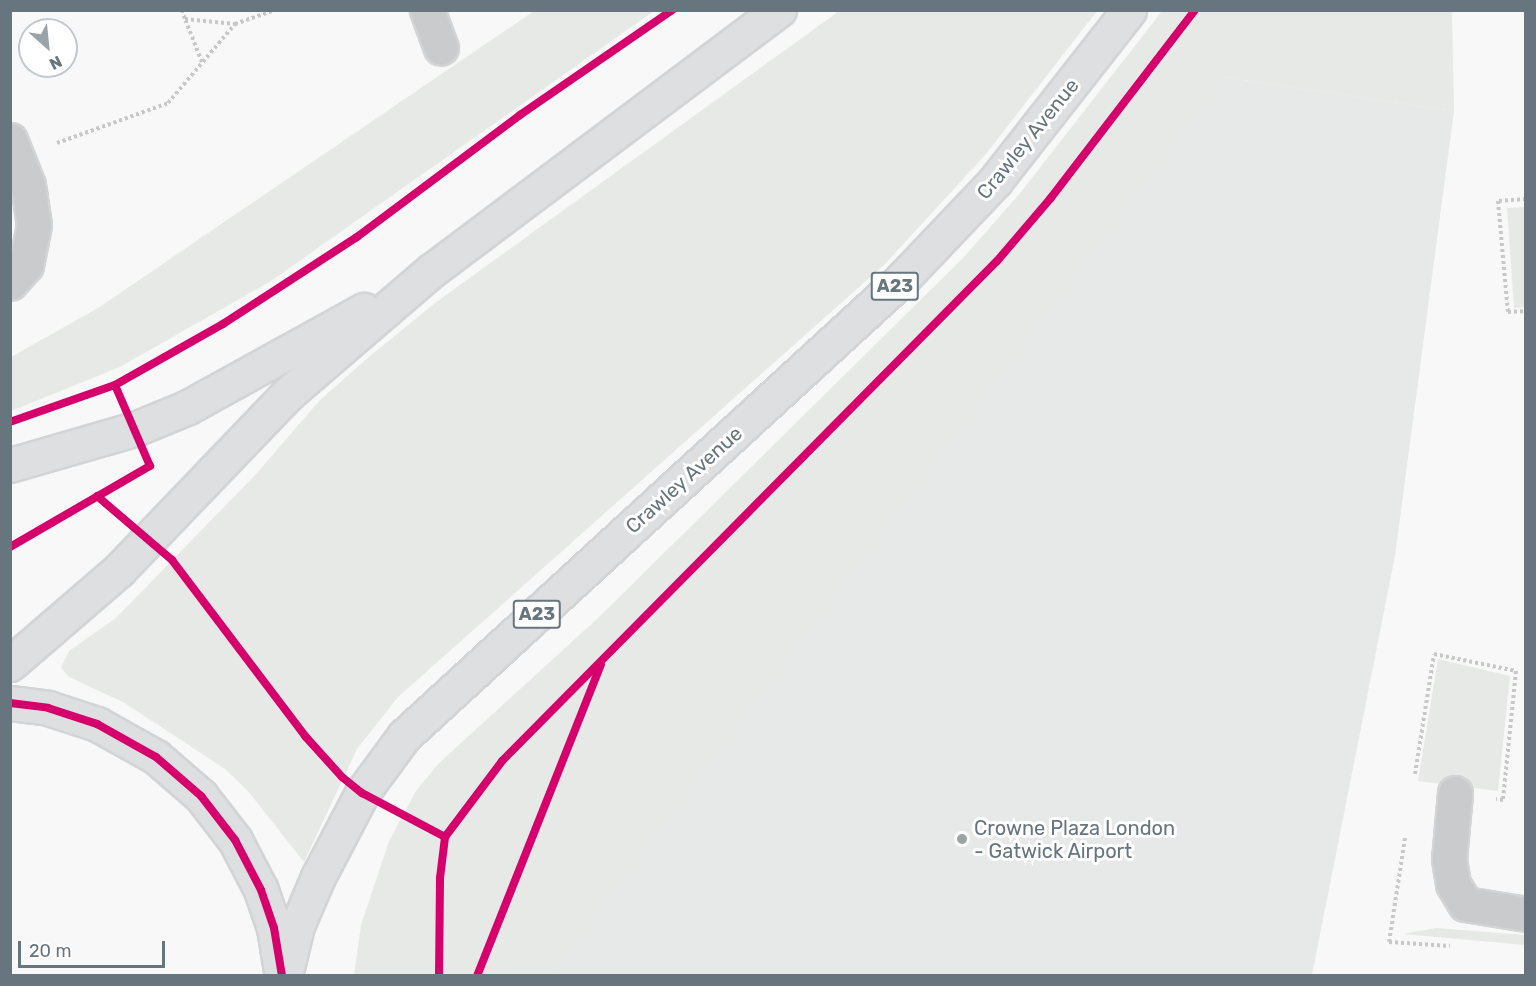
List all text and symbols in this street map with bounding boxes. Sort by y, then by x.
north arrow [18,18,78,78]
text: N [46,52,65,74]
street label: Crawley Avenue [972,73,1084,205]
road number: A23 [870,271,920,301]
street label: Crawley Avenue [620,421,748,539]
road number: A23 [512,599,562,629]
place label: Crowne Plaza London - Gatwick Airport [974,816,1175,863]
marker: Crowne Plaza London - Gatwick Airport [955,832,969,846]
scale bar [21,929,168,967]
text: 20 m [29,940,71,962]

